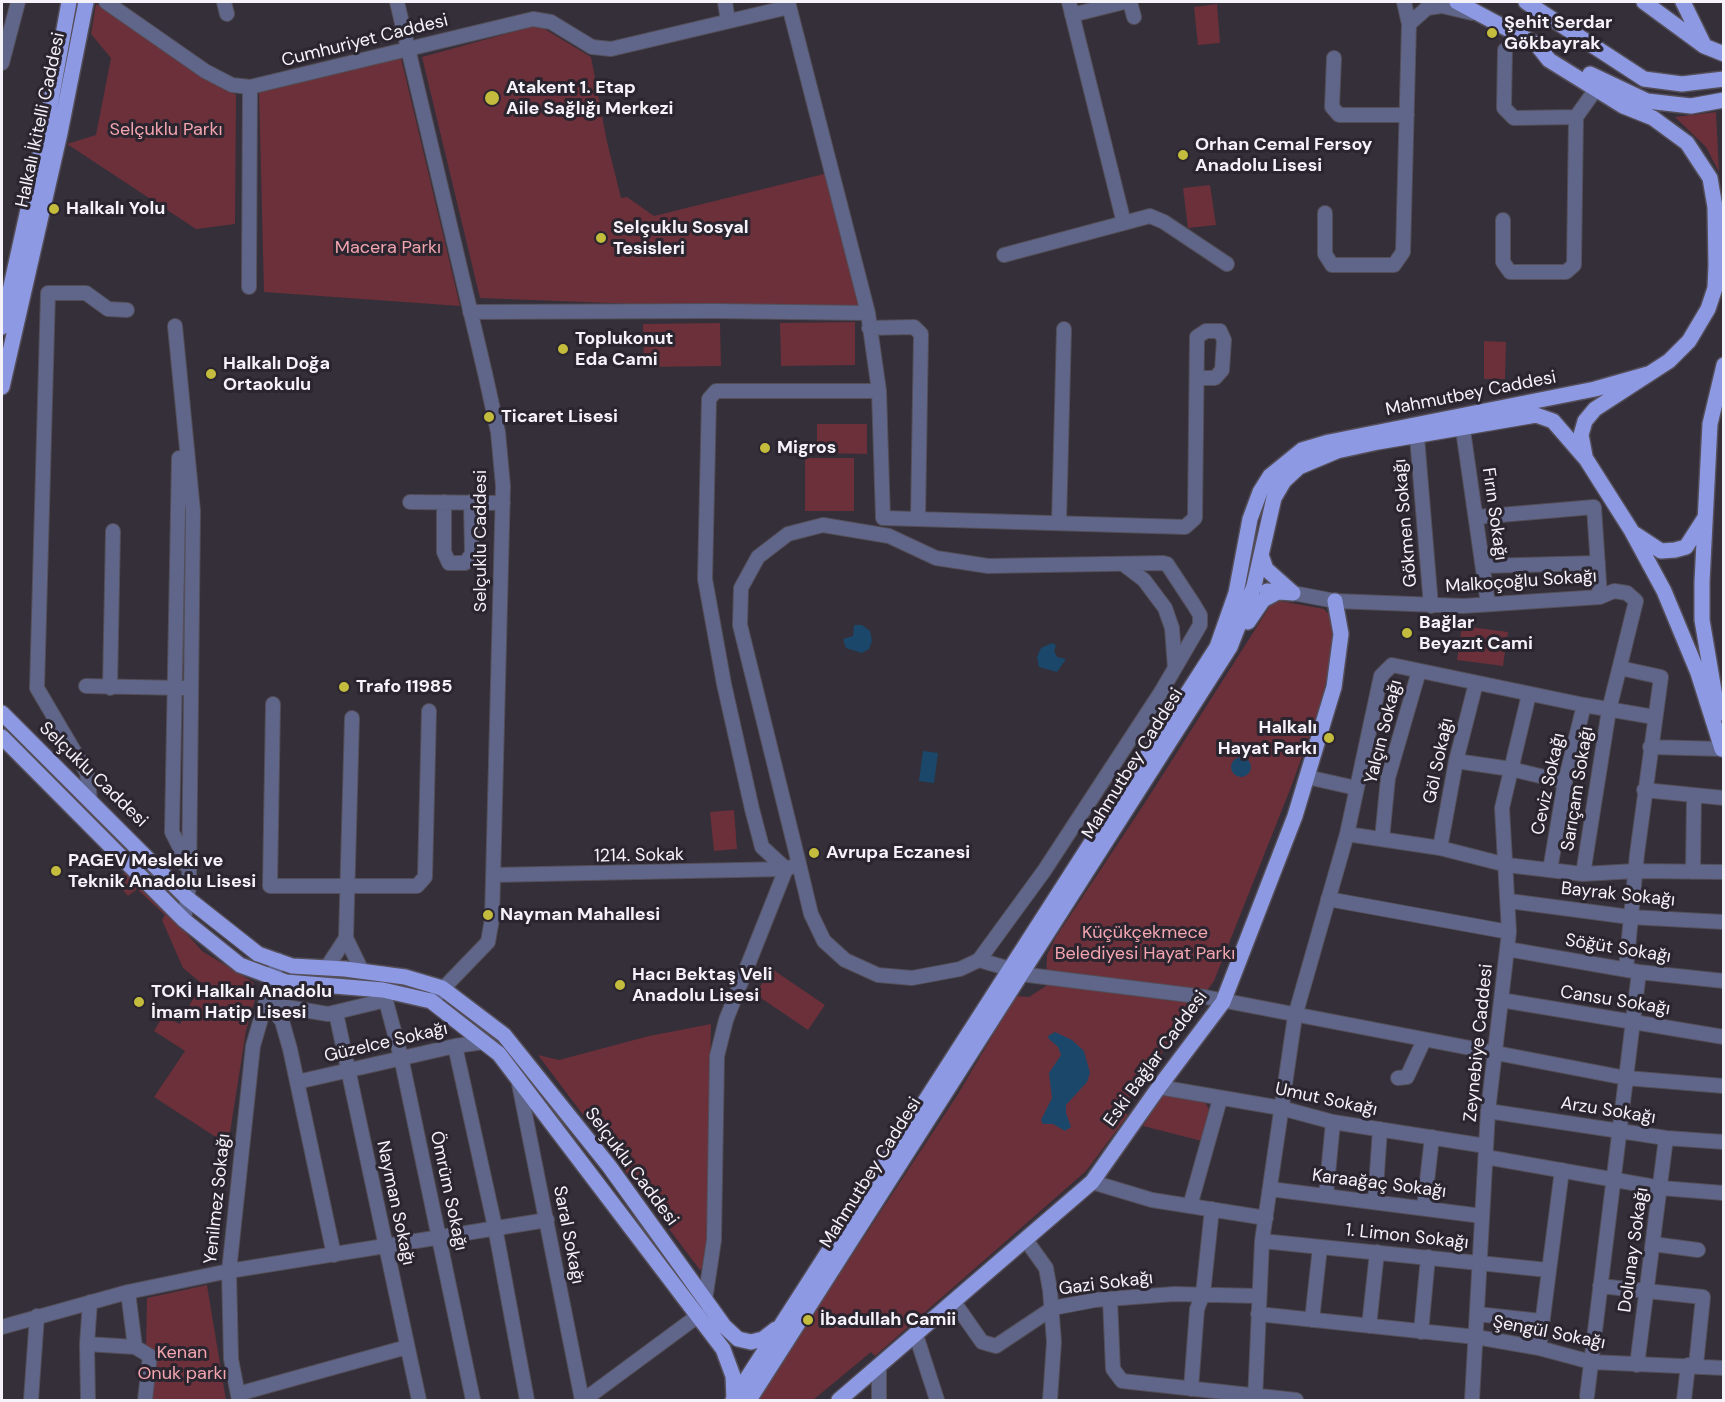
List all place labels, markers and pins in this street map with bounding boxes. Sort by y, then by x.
place label: Şehit Serdar Gökbayrak [1504,12,1612,54]
marker: Şehit Serdar Gökbayrak [1485,26,1499,40]
place label: Atakent 1. Etap Aile Sağlığı Merkezi [506,77,673,119]
marker: Atakent 1. Etap Aile Sağlığı Merkezi [483,89,501,107]
place label: Orhan Cemal Fersoy Anadolu Lisesi [1195,134,1372,176]
marker: Orhan Cemal Fersoy Anadolu Lisesi [1176,148,1190,162]
place label: Halkalı Yolu [66,198,165,220]
marker: Halkalı Yolu [47,202,61,216]
place label: Selçuklu Sosyal Tesisleri [613,217,748,260]
marker: Selçuklu Sosyal Tesisleri [594,231,608,245]
place label: Toplukonut Eda Cami [575,328,673,370]
marker: Toplukonut Eda Cami [556,342,570,356]
place label: Halkalı Doğa Ortaokulu [223,353,330,395]
marker: Halkalı Doğa Ortaokulu [204,367,218,381]
place label: Ticaret Lisesi [501,406,618,428]
marker: Ticaret Lisesi [482,410,496,424]
place label: Migros [777,437,836,459]
marker: Migros [758,441,772,455]
place label: Bağlar Beyazıt Cami [1419,612,1533,654]
marker: Bağlar Beyazıt Cami [1400,626,1414,640]
place label: Trafo 11985 [356,676,452,698]
marker: Trafo 11985 [337,680,351,694]
place label: Halkalı Hayat Parkı [1218,717,1317,760]
marker: Halkalı Hayat Parkı [1322,731,1336,745]
place label: Avrupa Eczanesi [826,842,970,864]
marker: Avrupa Eczanesi [807,846,821,860]
place label: PAGEV Mesleki ve Teknik Anadolu Lisesi [68,850,256,892]
marker: PAGEV Mesleki ve Teknik Anadolu Lisesi [49,864,63,878]
place label: Nayman Mahallesi [500,904,660,926]
marker: Nayman Mahallesi [481,908,495,922]
place label: Hacı Bektaş Veli Anadolu Lisesi [632,964,772,1006]
marker: Hacı Bektaş Veli Anadolu Lisesi [613,978,627,992]
place label: TOKİ Halkalı Anadolu İmam Hatip Lisesi [151,981,332,1024]
marker: TOKİ Halkalı Anadolu İmam Hatip Lisesi [132,995,146,1009]
place label: İbadullah Camii [820,1309,956,1331]
marker: İbadullah Camii [801,1313,815,1327]

